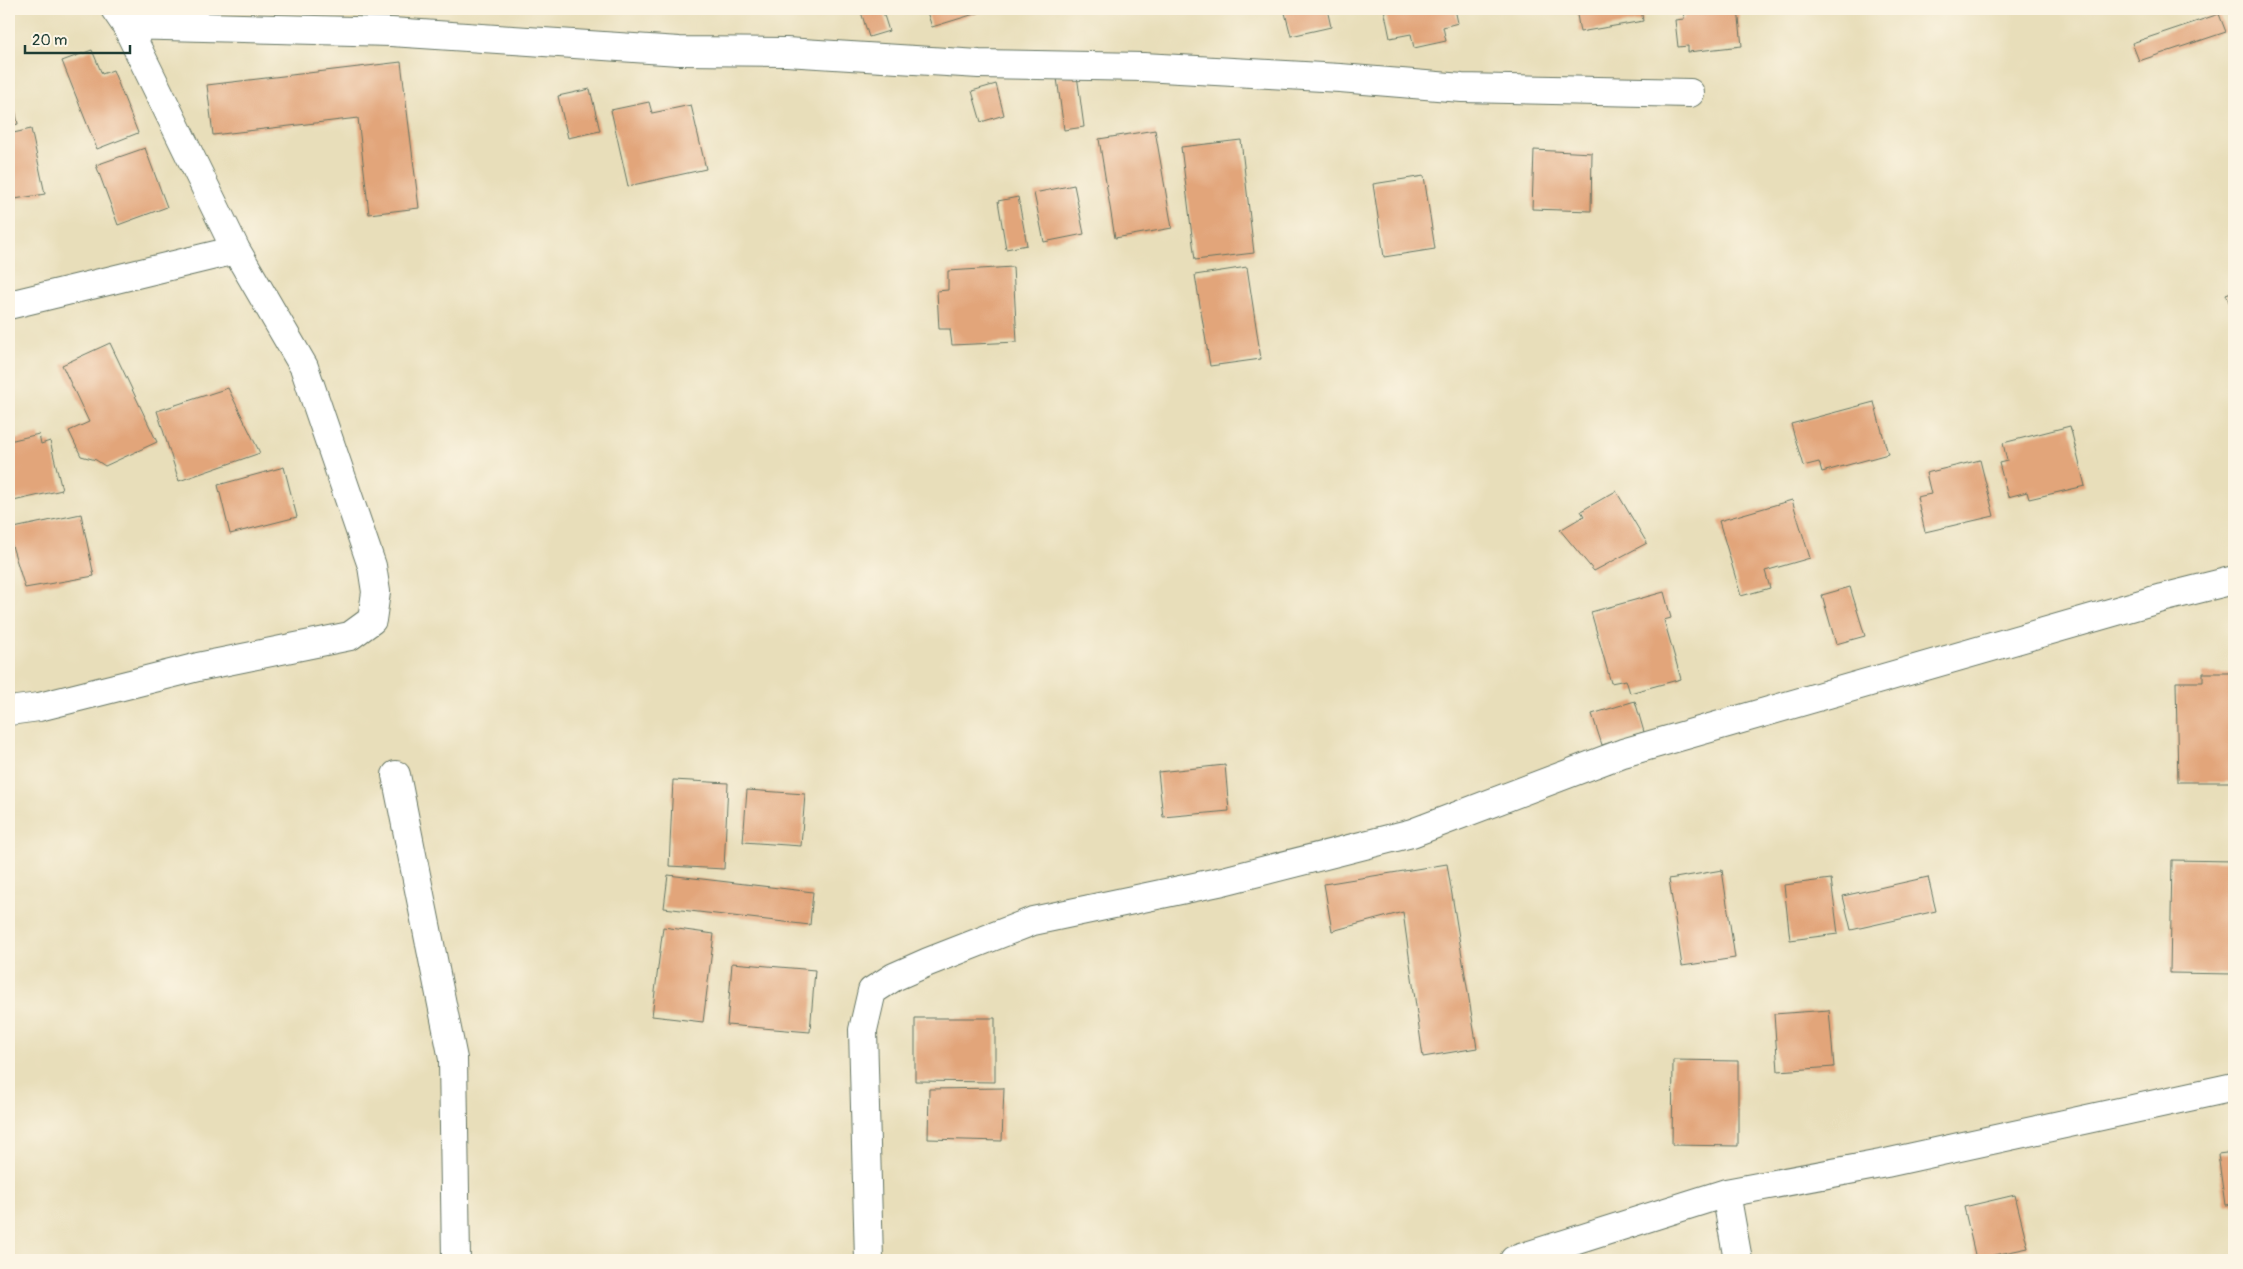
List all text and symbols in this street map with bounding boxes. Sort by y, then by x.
scale bar [25,22,130,54]
text: 20 m [32,31,67,50]

